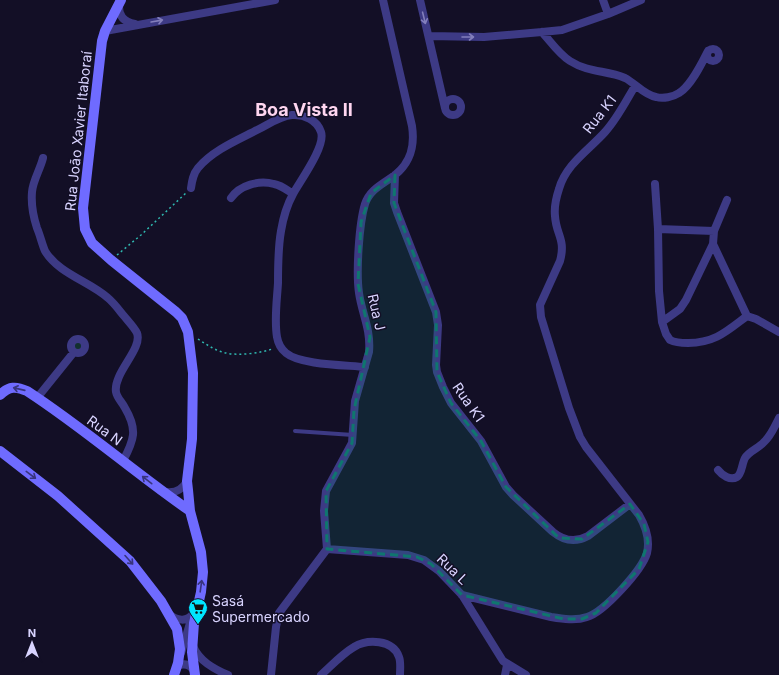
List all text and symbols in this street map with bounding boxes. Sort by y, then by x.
one-way arrow [421,11,428,24]
one-way arrow [150,17,163,25]
one-way arrow [461,33,474,41]
street label: Rua João Xavier Itaboraí [61,50,95,212]
street label: Rua K1 [579,91,619,137]
district label: Boa Vista II [255,99,353,120]
street label: Rua J [365,292,389,332]
street label: Rua K1 [449,379,489,425]
one-way arrow [12,384,25,392]
street label: Rua N [84,411,126,449]
one-way arrow [26,471,37,479]
one-way arrow [141,476,152,484]
street label: Rua L [434,550,472,588]
one-way arrow [124,555,134,565]
one-way arrow [197,580,205,593]
place label: Sasá Supermercado [212,592,310,625]
supermarket icon: Sasá Supermercado [187,597,209,625]
north arrow [12,623,52,663]
text: N [28,626,36,640]

